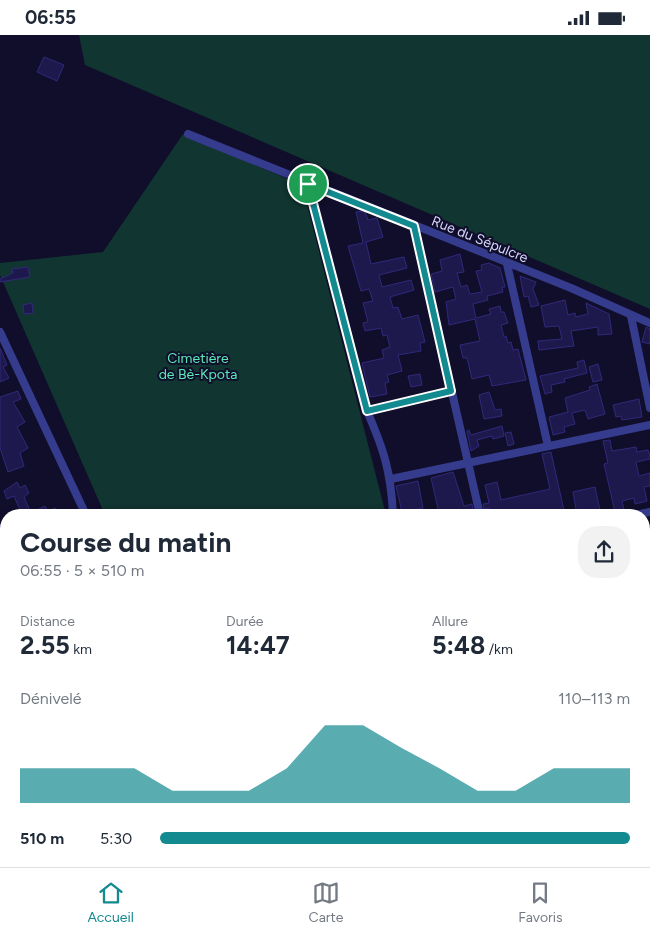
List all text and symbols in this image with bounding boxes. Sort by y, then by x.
text: 06:55 [25,6,76,29]
pin [287,163,329,205]
icon: arrive [294,170,322,198]
street label: Rue du Sépulcre [429,212,531,267]
park label: Cimetière de Bè-Kpota [159,350,237,383]
text: Course du matin [20,525,231,559]
button: share [578,526,630,578]
text: 06:55 · 5 × 510 m [20,561,144,580]
text: Distance [20,613,75,630]
text: Durée [226,613,263,630]
text: Allure [432,613,468,630]
text: 2.55 [20,630,70,660]
text: 14:47 [226,630,290,660]
text: 5:48 [432,630,485,660]
text: km [70,641,92,658]
text: /km [485,641,513,658]
text: Dénivelé [20,689,82,708]
text: 110–113 m [558,689,630,708]
text: 510 m [20,829,64,848]
text: 5:30 [100,829,132,848]
tab: Accueil [87,879,134,926]
tab: Carte [309,879,343,926]
tab: Favoris [518,879,563,926]

